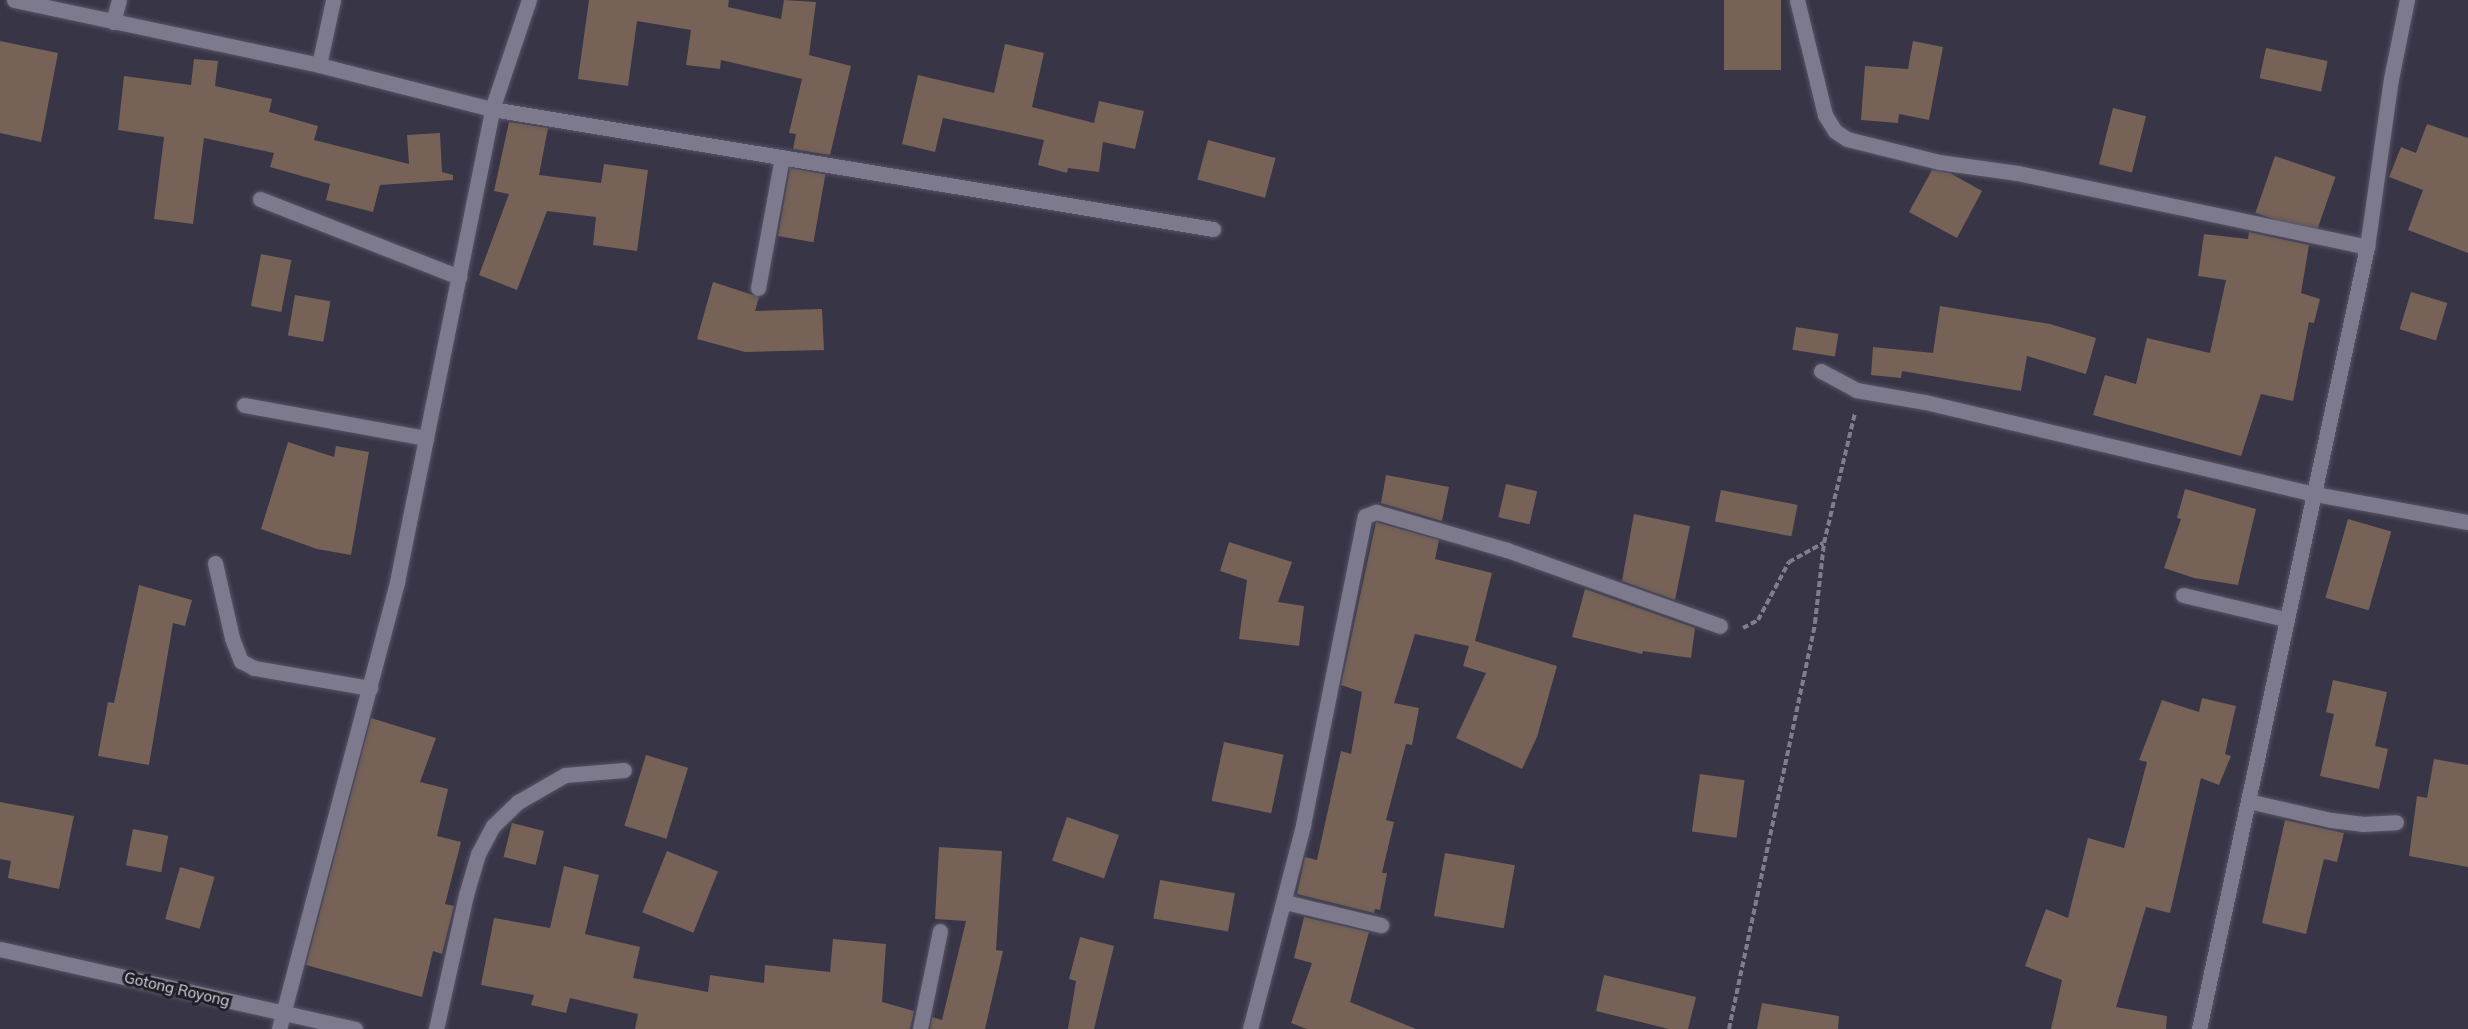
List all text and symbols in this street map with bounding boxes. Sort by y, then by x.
street label: Gotong Royong [122,968,232,1010]

